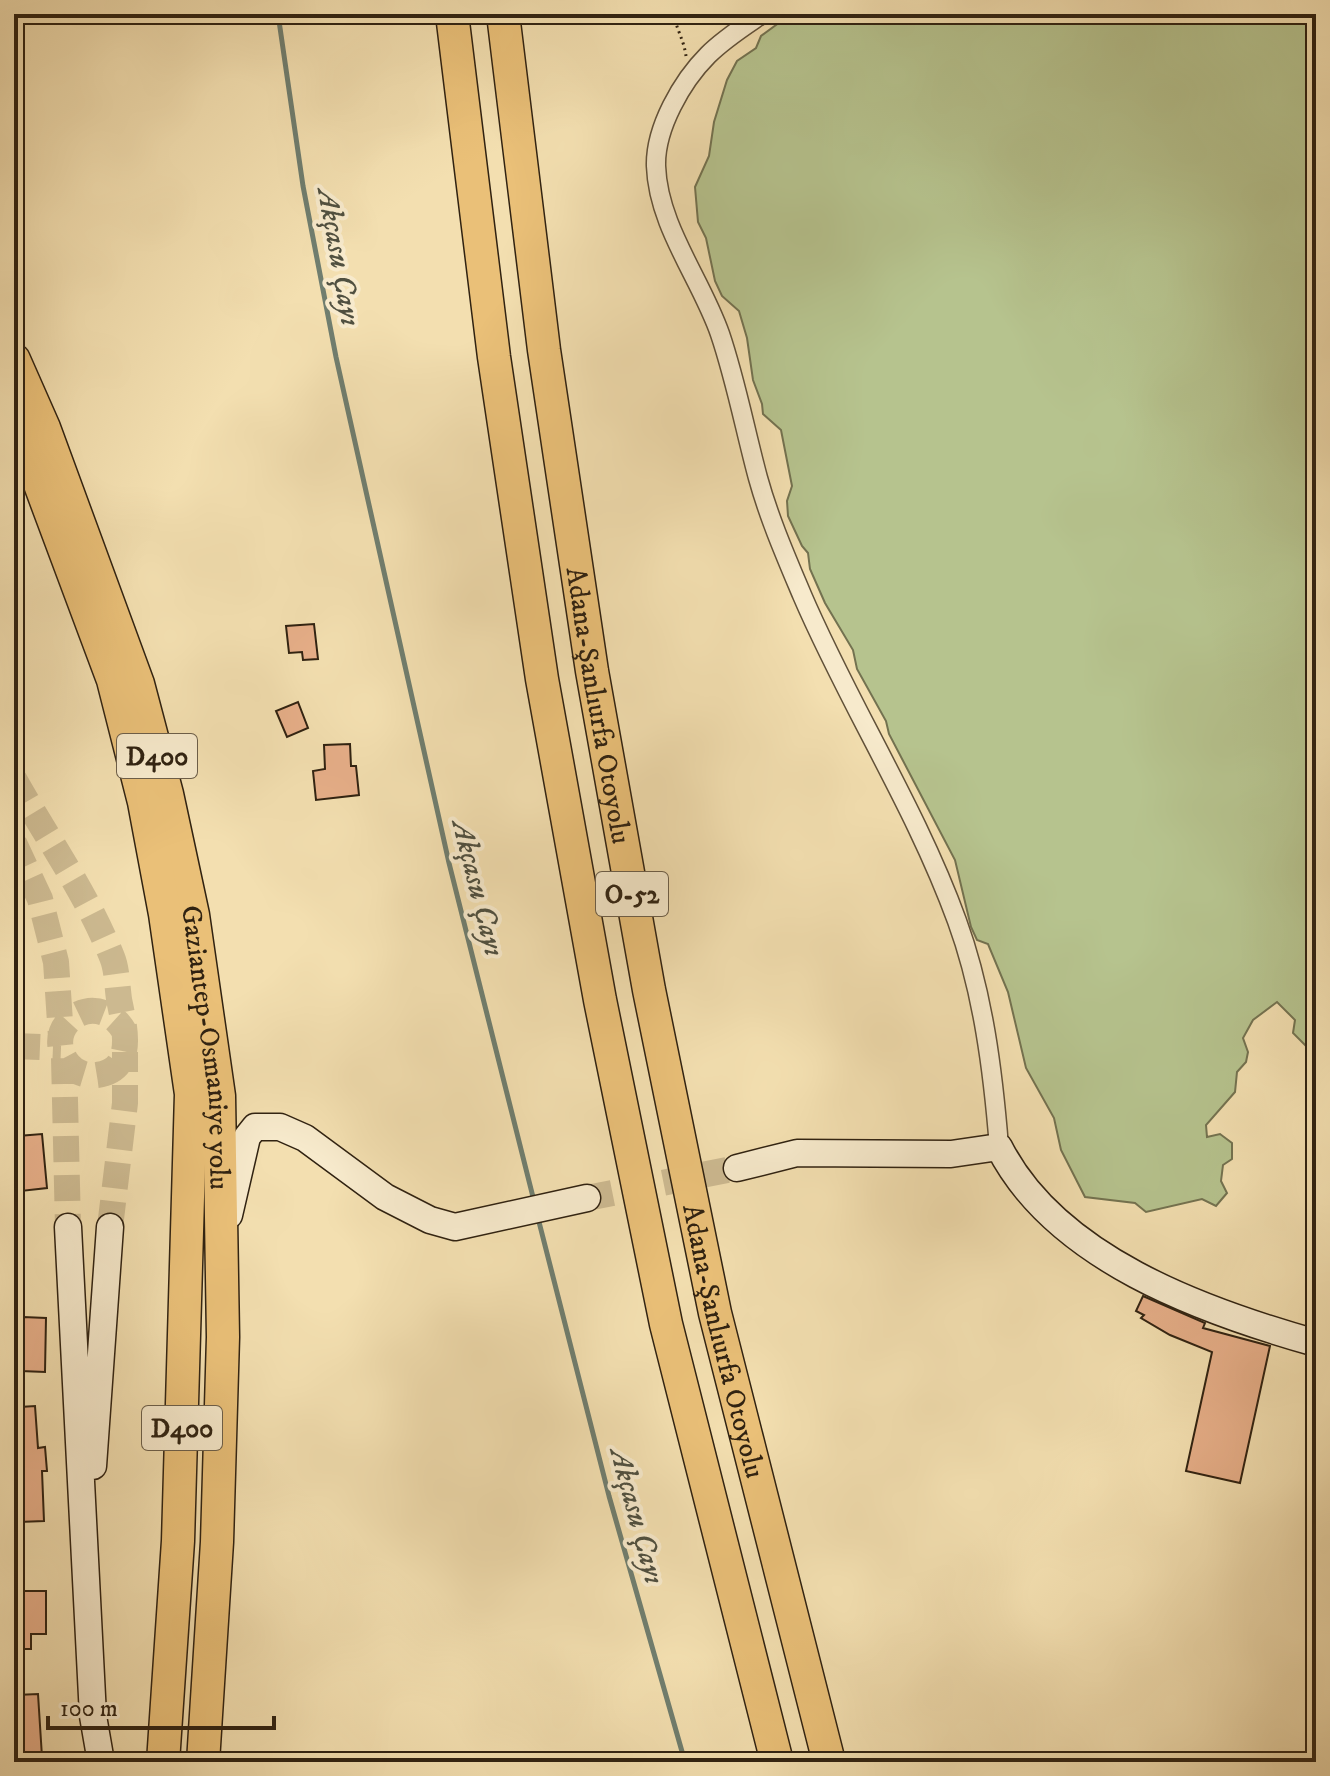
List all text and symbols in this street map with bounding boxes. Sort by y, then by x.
water label: Akçasu Çayı [308,183,369,329]
street label: Adana-Şanlıurfa Otoyolu [558,565,639,847]
road number: D400 [117,734,197,778]
water label: Akçasu Çayı [442,814,512,960]
road number: O-52 [596,872,668,916]
street label: Gaziantep-Osmaniye yolu [172,902,237,1190]
street label: Adana-Şanlıurfa Otoyolu [674,1201,772,1482]
road number: D400 [142,1406,222,1450]
water label: Akçasu Çayı [600,1442,672,1588]
scale bar [48,1680,274,1730]
text: 100 m [60,1694,118,1724]

